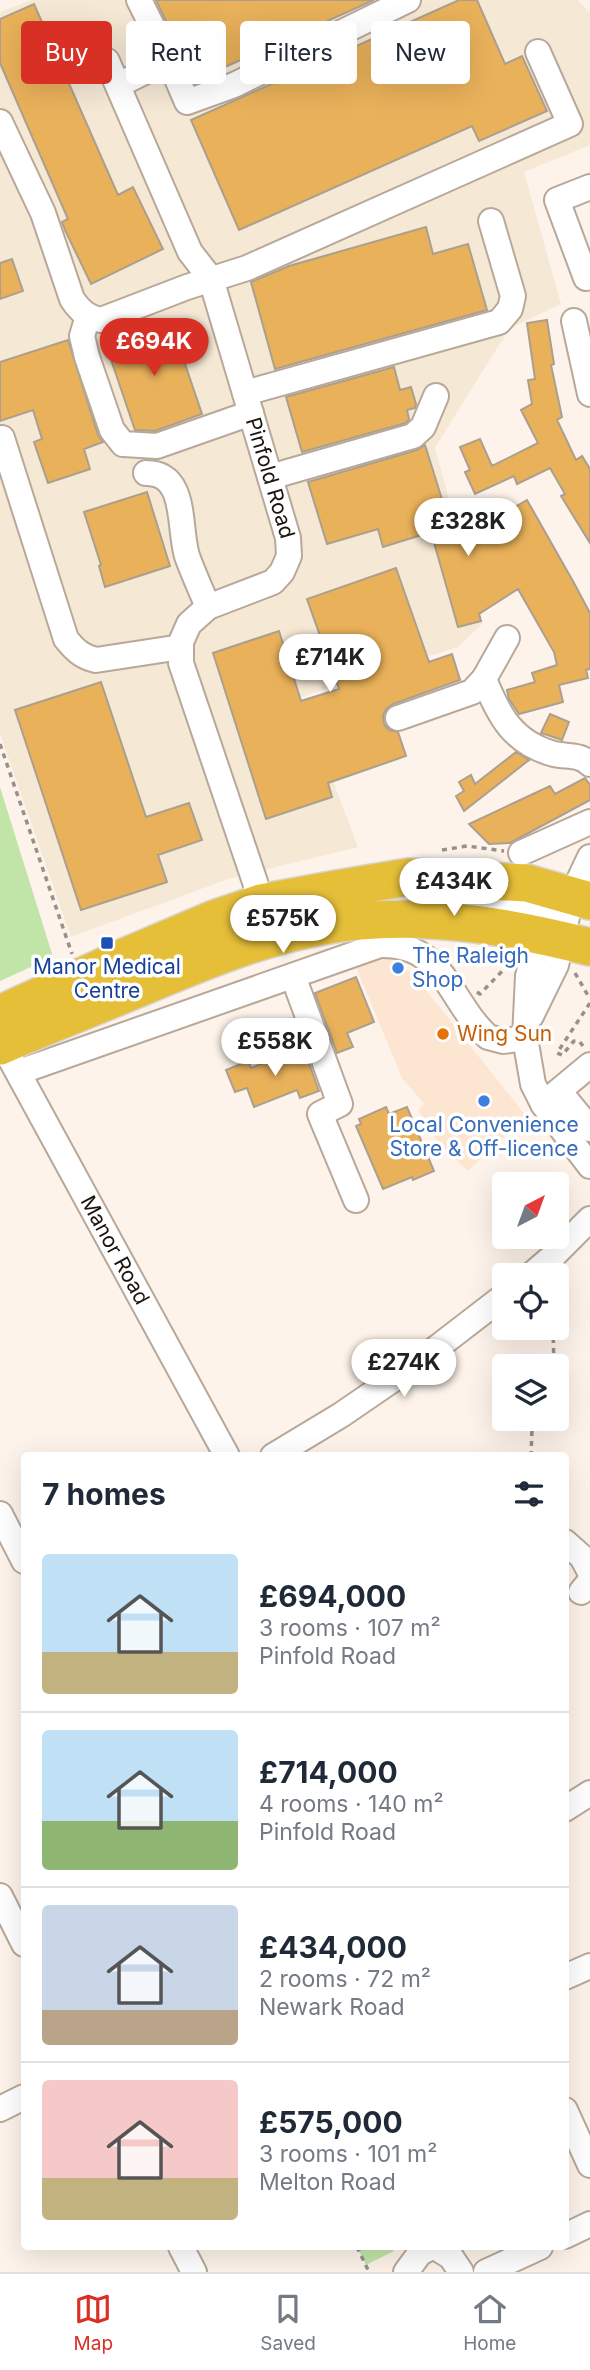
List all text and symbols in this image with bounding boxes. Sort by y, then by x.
chip: Buy [21,21,112,84]
chip: Rent [126,21,226,84]
chip: Filters [240,21,357,84]
chip: New [371,21,470,84]
pin: £694K [105,318,203,378]
text: £694K [116,327,192,355]
street label: Pinfold Road [241,414,300,541]
pin: £328K [419,498,517,558]
text: £328K [430,507,506,535]
pin: £714K [281,634,379,694]
text: £714K [295,643,365,671]
pin: £434K [405,858,503,918]
text: £434K [415,867,493,895]
pin: £575K [234,895,332,955]
text: £575K [246,904,320,932]
marker: Manor Medical Centre [99,935,115,951]
place label: The Raleigh Shop [412,943,529,992]
place label: Manor Medical Centre [33,954,181,1003]
marker: The Raleigh Shop [390,960,406,976]
pin: £558K [226,1018,324,1078]
place label: Wing Sun [457,1021,552,1046]
marker: Wing Sun [435,1026,451,1042]
text: £558K [237,1027,313,1055]
marker: Local Convenience Store & Off-licence [476,1093,492,1109]
place label: Local Convenience Store & Off-licence [389,1112,579,1161]
north arrow [492,1172,569,1250]
map controls [492,1172,569,1431]
street label: Manor Road [76,1191,155,1309]
button: locate [492,1263,569,1340]
pin: £274K [355,1340,453,1399]
text: £274K [367,1348,441,1376]
button: layers [492,1354,569,1431]
icon: filters [510,1475,548,1513]
text: 7 homes [42,1476,166,1512]
text: £694,000 [259,1578,406,1614]
icon: home [98,1582,182,1666]
text: 3 rooms · 107 m² [259,1614,441,1642]
text: Pinfold Road [259,1642,396,1670]
text: £714,000 [259,1754,398,1790]
icon: home [98,1758,182,1842]
text: 4 rooms · 140 m² [259,1790,444,1818]
text: Pinfold Road [259,1818,396,1846]
text: £434,000 [259,1929,407,1965]
icon: home [98,1933,182,2017]
text: 2 rooms · 72 m² [259,1965,431,1993]
text: Newark Road [259,1993,405,2021]
text: £575,000 [259,2104,403,2140]
icon: home [98,2108,182,2192]
text: 3 rooms · 101 m² [259,2140,437,2168]
text: Melton Road [259,2168,396,2196]
tab: Map [74,2290,113,2355]
tab: Saved [260,2290,316,2355]
tab: Home [463,2290,516,2355]

